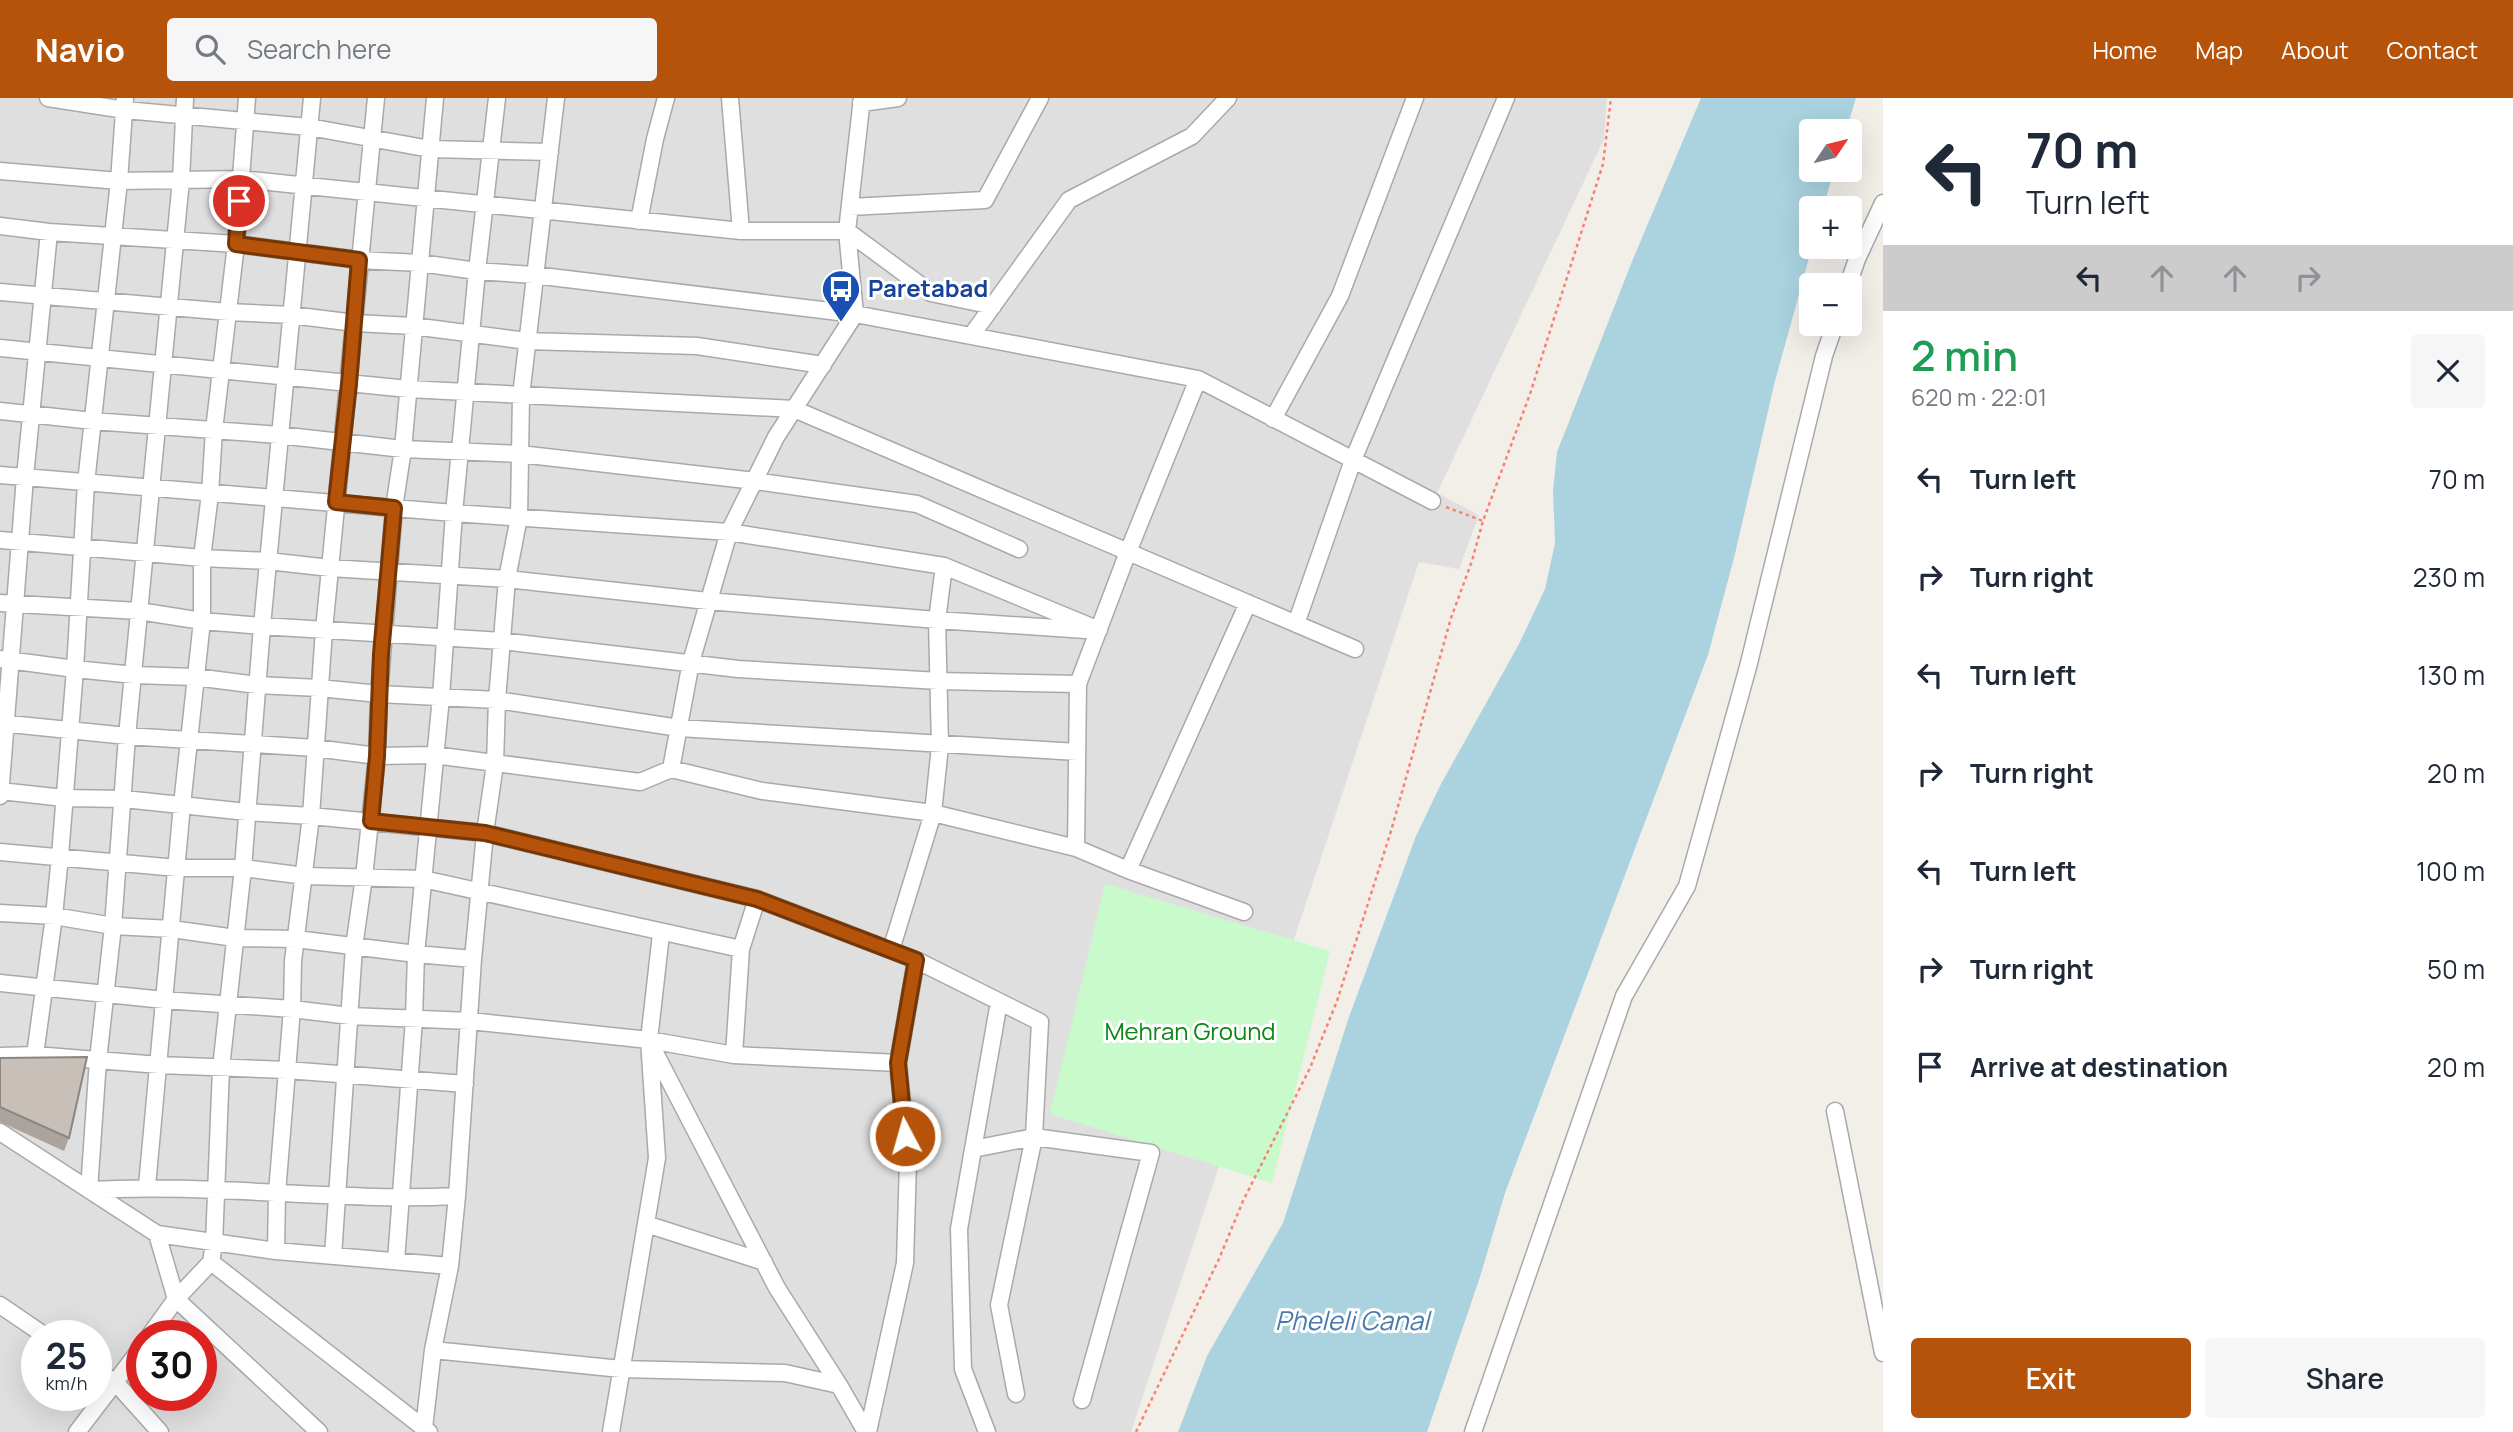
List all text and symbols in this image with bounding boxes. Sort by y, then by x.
search box [167,18,657,81]
text: Navio [35,27,125,72]
icon: search [191,30,229,68]
text: Search here [247,31,391,67]
text: Home [2092,33,2157,66]
text: Map [2195,33,2243,66]
text: About [2281,33,2349,66]
text: Contact [2387,33,2478,66]
text: 70 m [2026,116,2138,183]
north arrow [1799,119,1862,182]
map controls [1799,119,1862,336]
icon: left [1911,126,2002,217]
pin [209,171,269,231]
text: Turn left [2026,180,2150,224]
icon: arrive [220,182,258,220]
button: + [1799,196,1862,259]
icon: left [2070,259,2108,297]
icon: ahead [2143,259,2181,297]
icon: ahead [2216,259,2254,297]
icon: right [2289,259,2327,297]
bus stop icon: Paretabad [820,268,862,323]
place label: Paretabad [868,271,988,304]
button: − [1799,273,1862,336]
text: 2 min [1911,326,2018,384]
button: close [2411,334,2485,408]
text: 620 m · 22:01 [1911,381,2047,413]
icon: left [1911,460,1949,498]
text: Turn left [1970,461,2077,497]
text: 70 m [2429,461,2485,497]
icon: right [1911,558,1949,596]
text: Turn right [1970,559,2094,595]
text: 230 m [2413,559,2485,595]
icon: left [1911,656,1949,694]
text: Turn left [1970,657,2077,693]
text: 130 m [2417,657,2485,693]
icon: right [1911,754,1949,792]
text: Turn right [1970,755,2094,791]
text: 20 m [2427,755,2485,791]
icon: left [1911,852,1949,890]
text: Turn left [1970,853,2077,889]
text: 100 m [2416,853,2485,889]
icon: right [1911,950,1949,988]
text: Turn right [1970,951,2094,987]
text: 50 m [2427,951,2485,987]
park label: Mehran Ground [1104,1014,1276,1047]
icon: arrive [1911,1048,1949,1086]
text: Arrive at destination [1970,1049,2228,1085]
text: 20 m [2427,1049,2485,1085]
position arrow [868,1099,942,1173]
water label: Pheleli Canal [1275,1302,1432,1338]
speed limit sign: 30 [126,1320,217,1411]
text: 25 [46,1332,87,1380]
button: Exit [1911,1338,2191,1418]
button: Share [2205,1338,2485,1418]
text: km/h [46,1371,87,1395]

